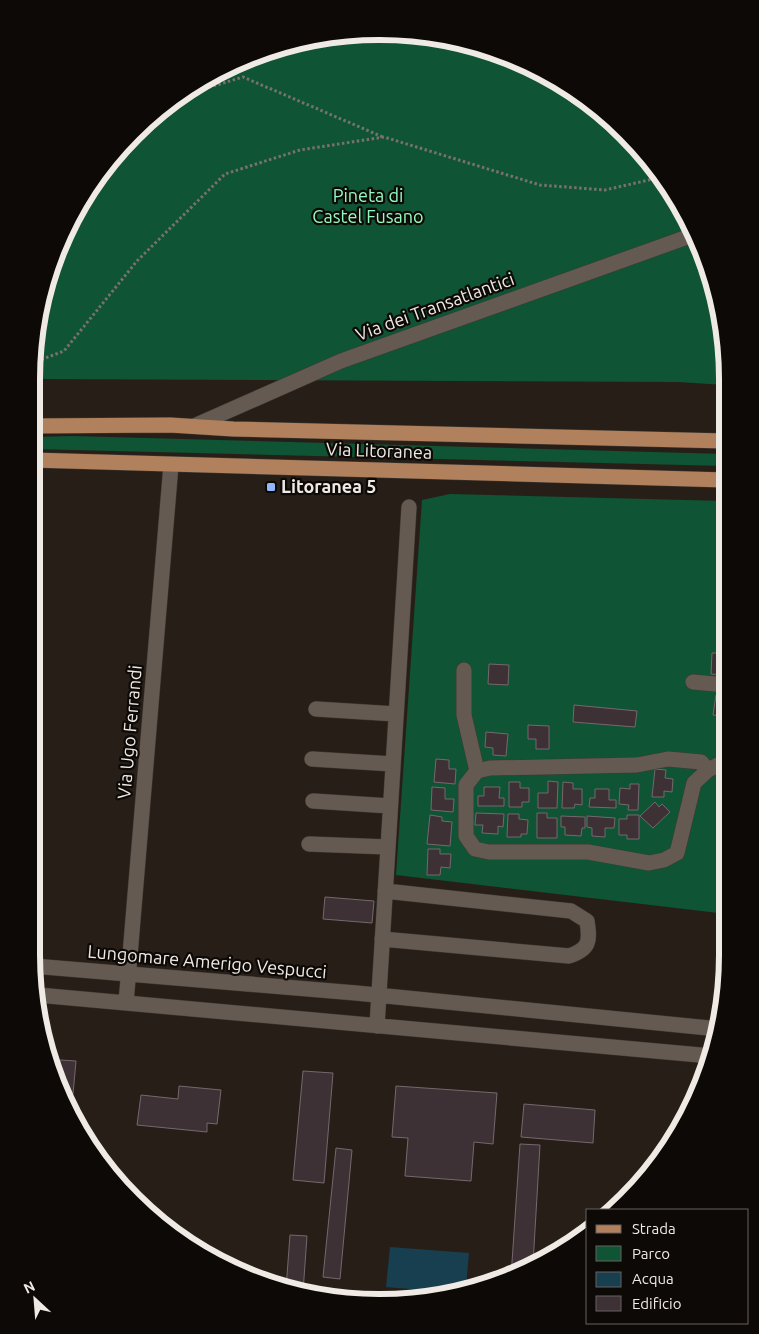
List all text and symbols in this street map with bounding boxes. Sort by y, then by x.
park label: Pineta di Castel Fusano [312,185,424,226]
street label: Via dei Transatlantici [353,268,517,344]
street label: Via Litoranea [326,438,433,462]
place label: Litoranea 5 [281,476,376,496]
marker: Litoranea 5 [265,481,277,493]
street label: Via Ugo Ferrandi [113,664,145,800]
street label: Lungomare Amerigo Vespucci [87,941,328,981]
legend [586,1209,749,1324]
text: Strada [632,1220,676,1237]
text: Parco [632,1245,670,1262]
text: Acqua [632,1270,674,1287]
north arrow [10,1274,60,1324]
text: N [21,1278,38,1297]
text: Edificio [632,1295,681,1312]

